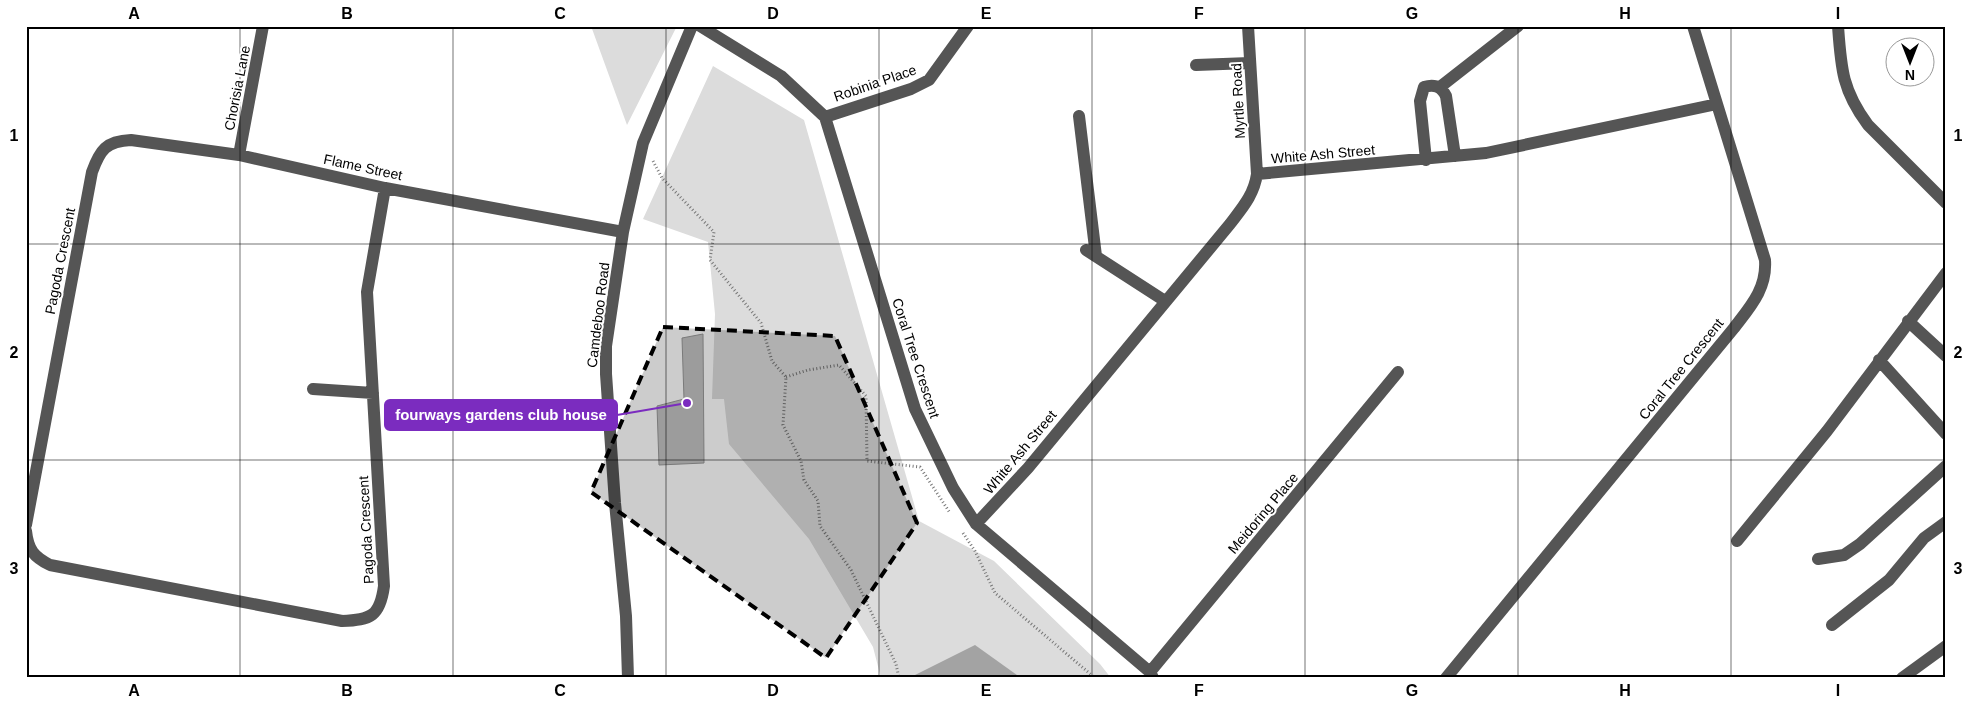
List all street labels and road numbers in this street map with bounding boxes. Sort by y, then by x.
street label: Chorisia Lane [221,44,253,132]
street label: Robinia Place [832,61,919,105]
street label: Myrtle Road [1228,63,1248,139]
street label: White Ash Street [1270,141,1376,167]
street label: Flame Street [322,151,404,183]
street label: Pagoda Crescent [42,206,78,316]
street label: Camdeboo Road [584,261,612,369]
street label: Coral Tree Crescent [889,296,943,420]
street label: Coral Tree Crescent [1635,315,1727,423]
street label: White Ash Street [980,407,1060,497]
street label: Meidoring Place [1225,469,1302,557]
street label: Pagoda Crescent [355,475,377,584]

